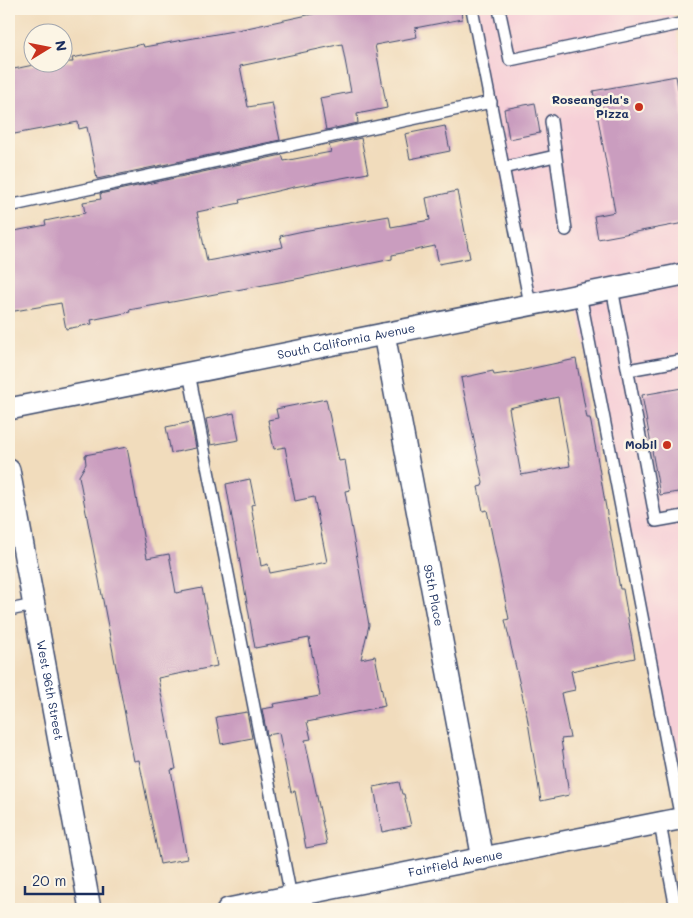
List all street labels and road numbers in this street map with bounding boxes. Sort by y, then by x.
street label: South California Avenue [276,319,416,362]
street label: 95th Place [421,563,448,627]
street label: West 96th Street [34,639,68,741]
street label: Fairfield Avenue [407,845,504,880]

